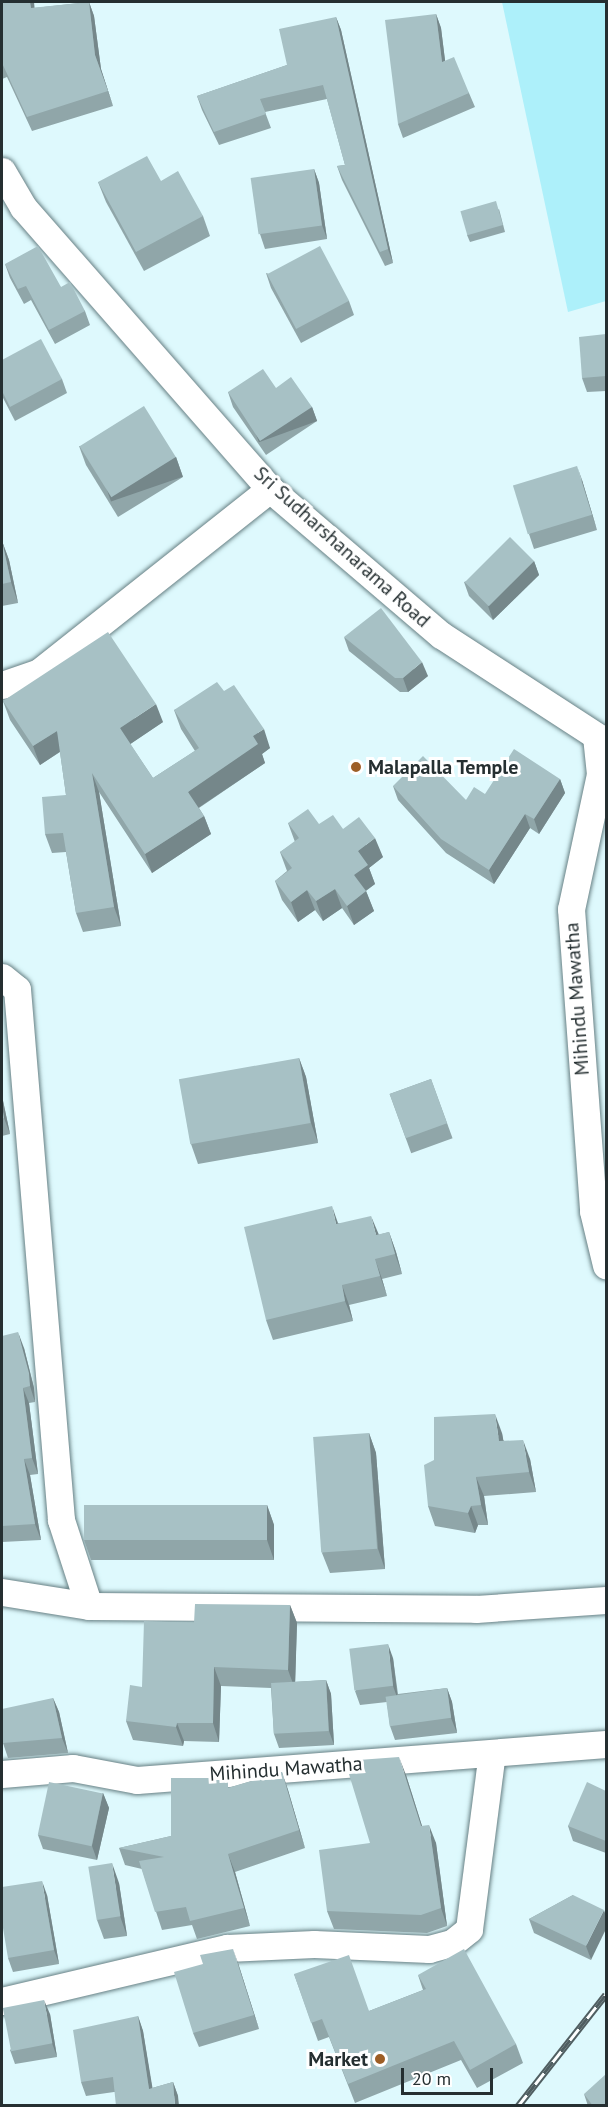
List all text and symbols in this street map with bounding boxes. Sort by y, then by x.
street label: Sri Sudharshanarama Road [249,462,435,632]
place label: Malapalla Temple [368,755,519,779]
marker: Malapalla Temple [349,760,363,774]
street label: Mihindu Mawatha [560,922,594,1076]
street label: Mihindu Mawatha [209,1752,363,1786]
place label: Market [308,2047,368,2071]
marker: Market [373,2052,387,2066]
scale bar [404,2056,496,2094]
text: 20 m [412,2067,451,2090]

